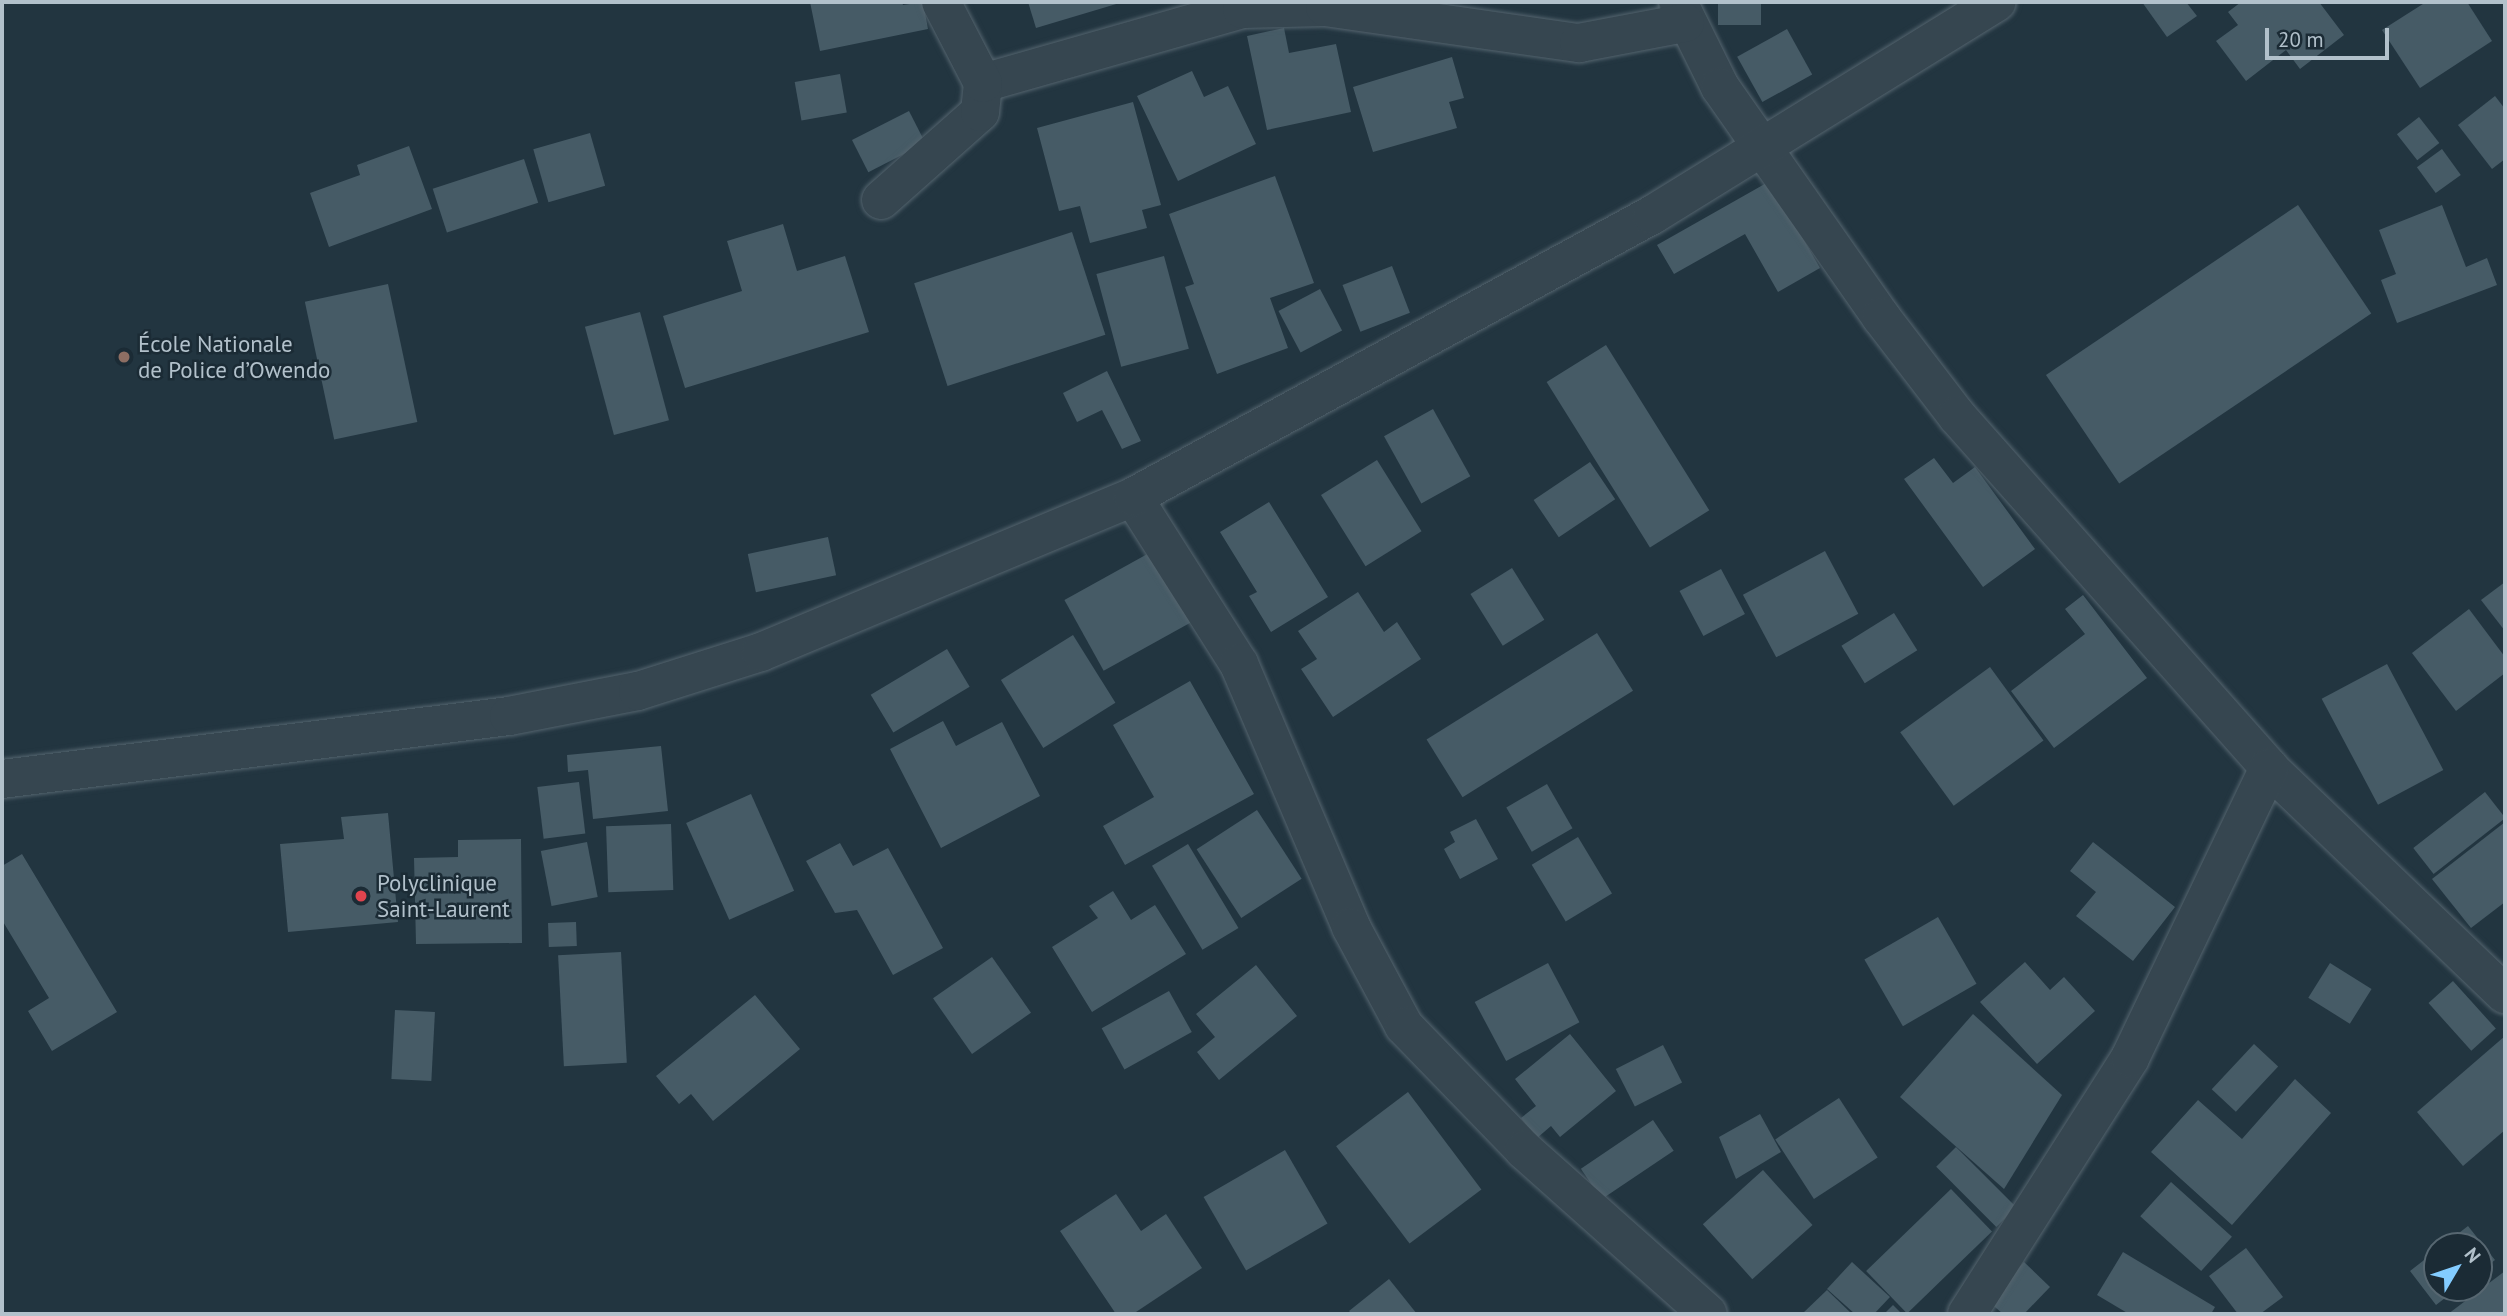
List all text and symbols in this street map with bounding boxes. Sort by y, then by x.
scale bar [2269,14,2393,58]
text: 20 m [2278,26,2324,53]
place label: École Nationale de Police d’Owendo [138,330,330,384]
marker: École Nationale de Police d’Owendo [116,349,132,365]
place label: Polyclinique Saint-Laurent [377,869,510,923]
marker: Polyclinique Saint-Laurent [351,886,371,906]
north arrow [2423,1232,2493,1302]
text: N [2460,1243,2486,1267]

